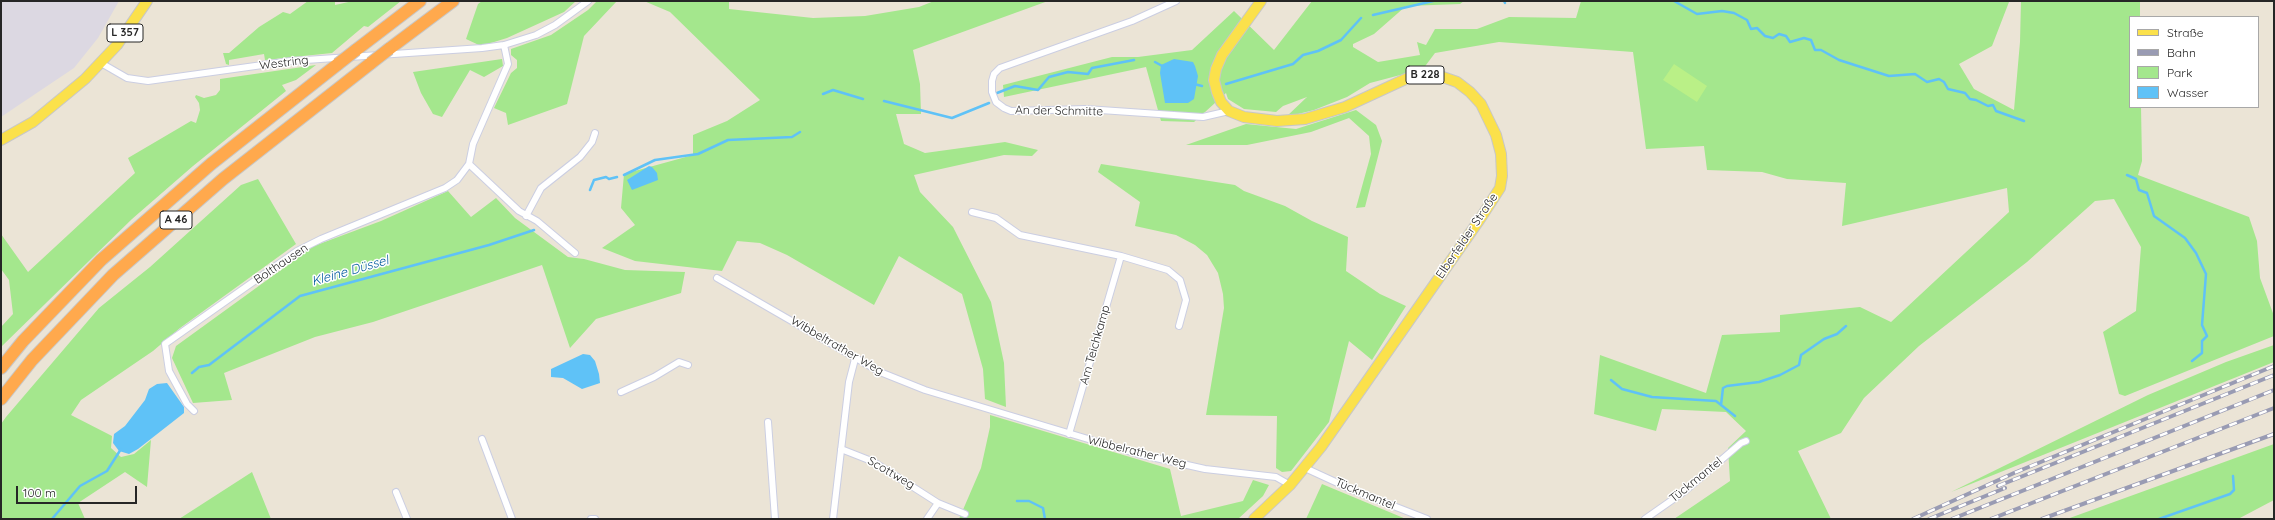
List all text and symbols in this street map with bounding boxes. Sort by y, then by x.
legend [2129,16,2259,108]
road number: L 357 [107,24,143,42]
text: Straße [2167,25,2204,40]
text: Bahn [2167,45,2196,60]
street label: Westring [259,53,309,73]
text: Park [2167,65,2192,80]
road number: B 228 [1406,66,1444,84]
text: Wasser [2167,85,2208,100]
street label: An der Schmitte [1015,103,1103,119]
street label: Elberfelder Straße [1433,190,1501,282]
road number: A 46 [160,211,192,229]
street label: Bolthausen [251,241,311,287]
water label: Kleine Düssel [310,253,390,289]
street label: Am Teichkamp [1077,304,1113,386]
street label: Wibbeltrather Weg [788,313,886,379]
street label: Wibbelrather Weg [1086,433,1188,471]
street label: Scottweg [865,454,917,492]
street label: Tückmantel [1667,454,1725,506]
street label: Tückmantel [1333,475,1397,513]
scale bar [18,478,139,504]
text: 100 m [23,485,56,500]

